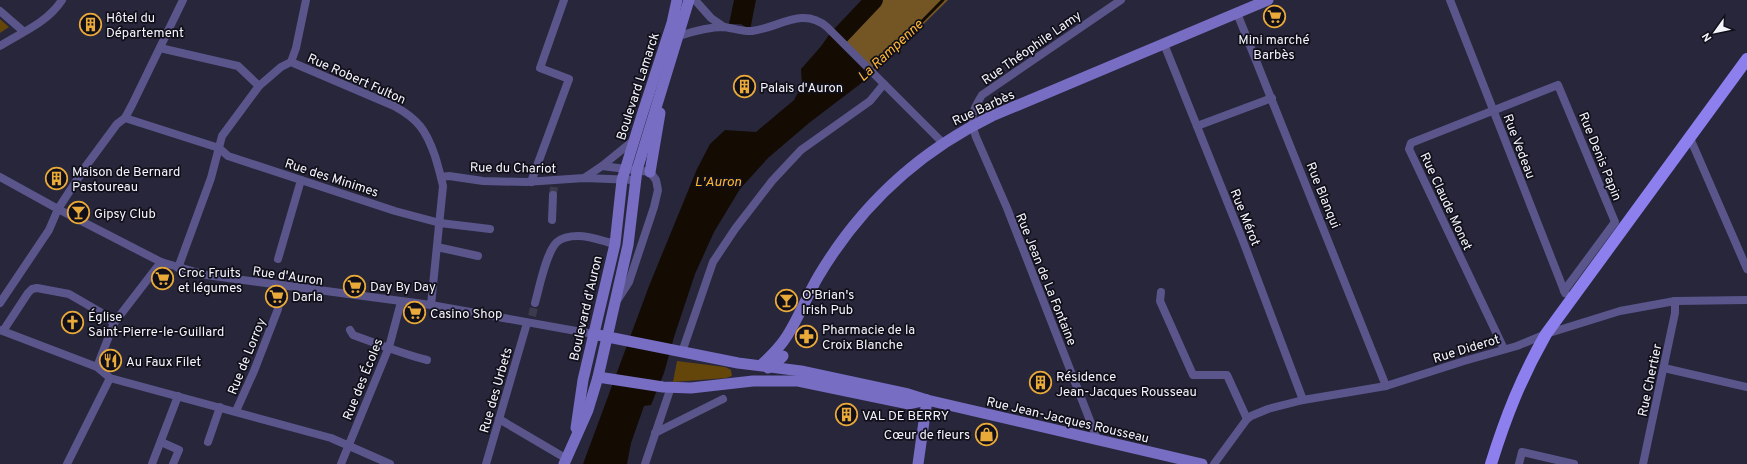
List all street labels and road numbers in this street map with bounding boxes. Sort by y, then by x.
street label: Rue Théophile Lamy [979,8,1085,89]
street label: Boulevard Lamarck [614,31,664,143]
street label: Rue Robert Fulton [304,51,408,109]
street label: Rue Barbès [950,87,1018,130]
street label: Rue Denis Papin [1574,110,1624,203]
street label: Rue Vedeau [1498,112,1538,181]
street label: Rue Claude Monet [1416,150,1475,253]
street label: Rue des Minimes [282,156,380,202]
street label: Rue du Chariot [470,160,556,178]
street label: Rue Blanqui [1302,160,1343,231]
street label: Rue Mérot [1225,187,1263,249]
street label: Rue Jean de La Fontaine [1011,211,1079,348]
street label: Boulevard d'Auron [567,254,607,363]
street label: Rue d'Auron [251,264,324,290]
street label: Rue de Lorroy [225,316,271,397]
street label: Rue Diderot [1431,332,1502,368]
street label: Rue des Écoles [338,336,387,423]
street label: Rue Chertier [1635,342,1666,418]
street label: Rue des Urbets [477,346,517,435]
street label: Rue Jean-Jacques Rousseau [985,394,1150,447]

